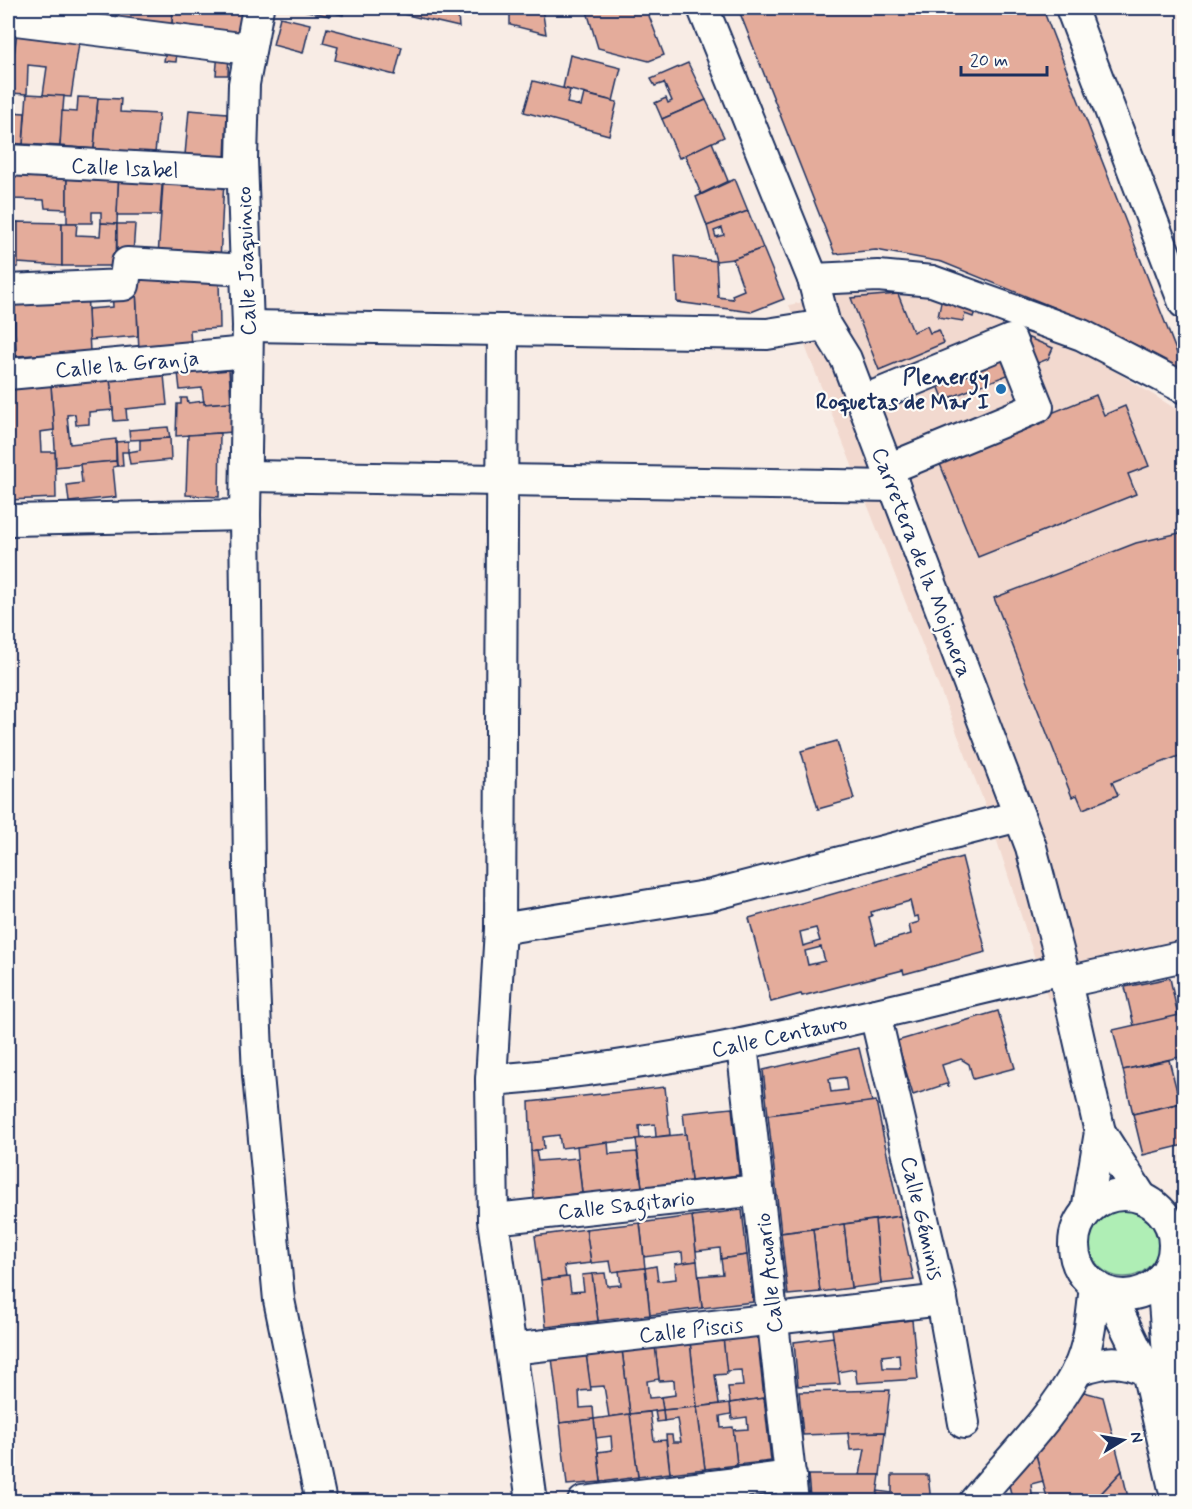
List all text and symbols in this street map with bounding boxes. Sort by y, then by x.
scale bar [961,39,1046,77]
text: 20 m [970,49,1008,73]
street label: Calle Isabel [70,152,179,186]
street label: Calle Joaquinico [230,186,264,336]
street label: Calle la Granja [54,345,200,386]
place label: Plenergy Roquetas de Mar I [816,364,989,417]
marker: Plenergy Roquetas de Mar I [994,382,1008,396]
street label: Carretera de la Mojonera [864,444,978,682]
street label: Calle Centauro [709,1009,850,1065]
street label: Calle Géminis [893,1154,949,1283]
street label: Calle Sagitario [556,1185,696,1230]
street label: Calle Acuario [750,1211,790,1334]
street label: Calle Piscis [638,1312,745,1350]
north arrow [1093,1410,1153,1470]
text: N [1125,1430,1148,1445]

